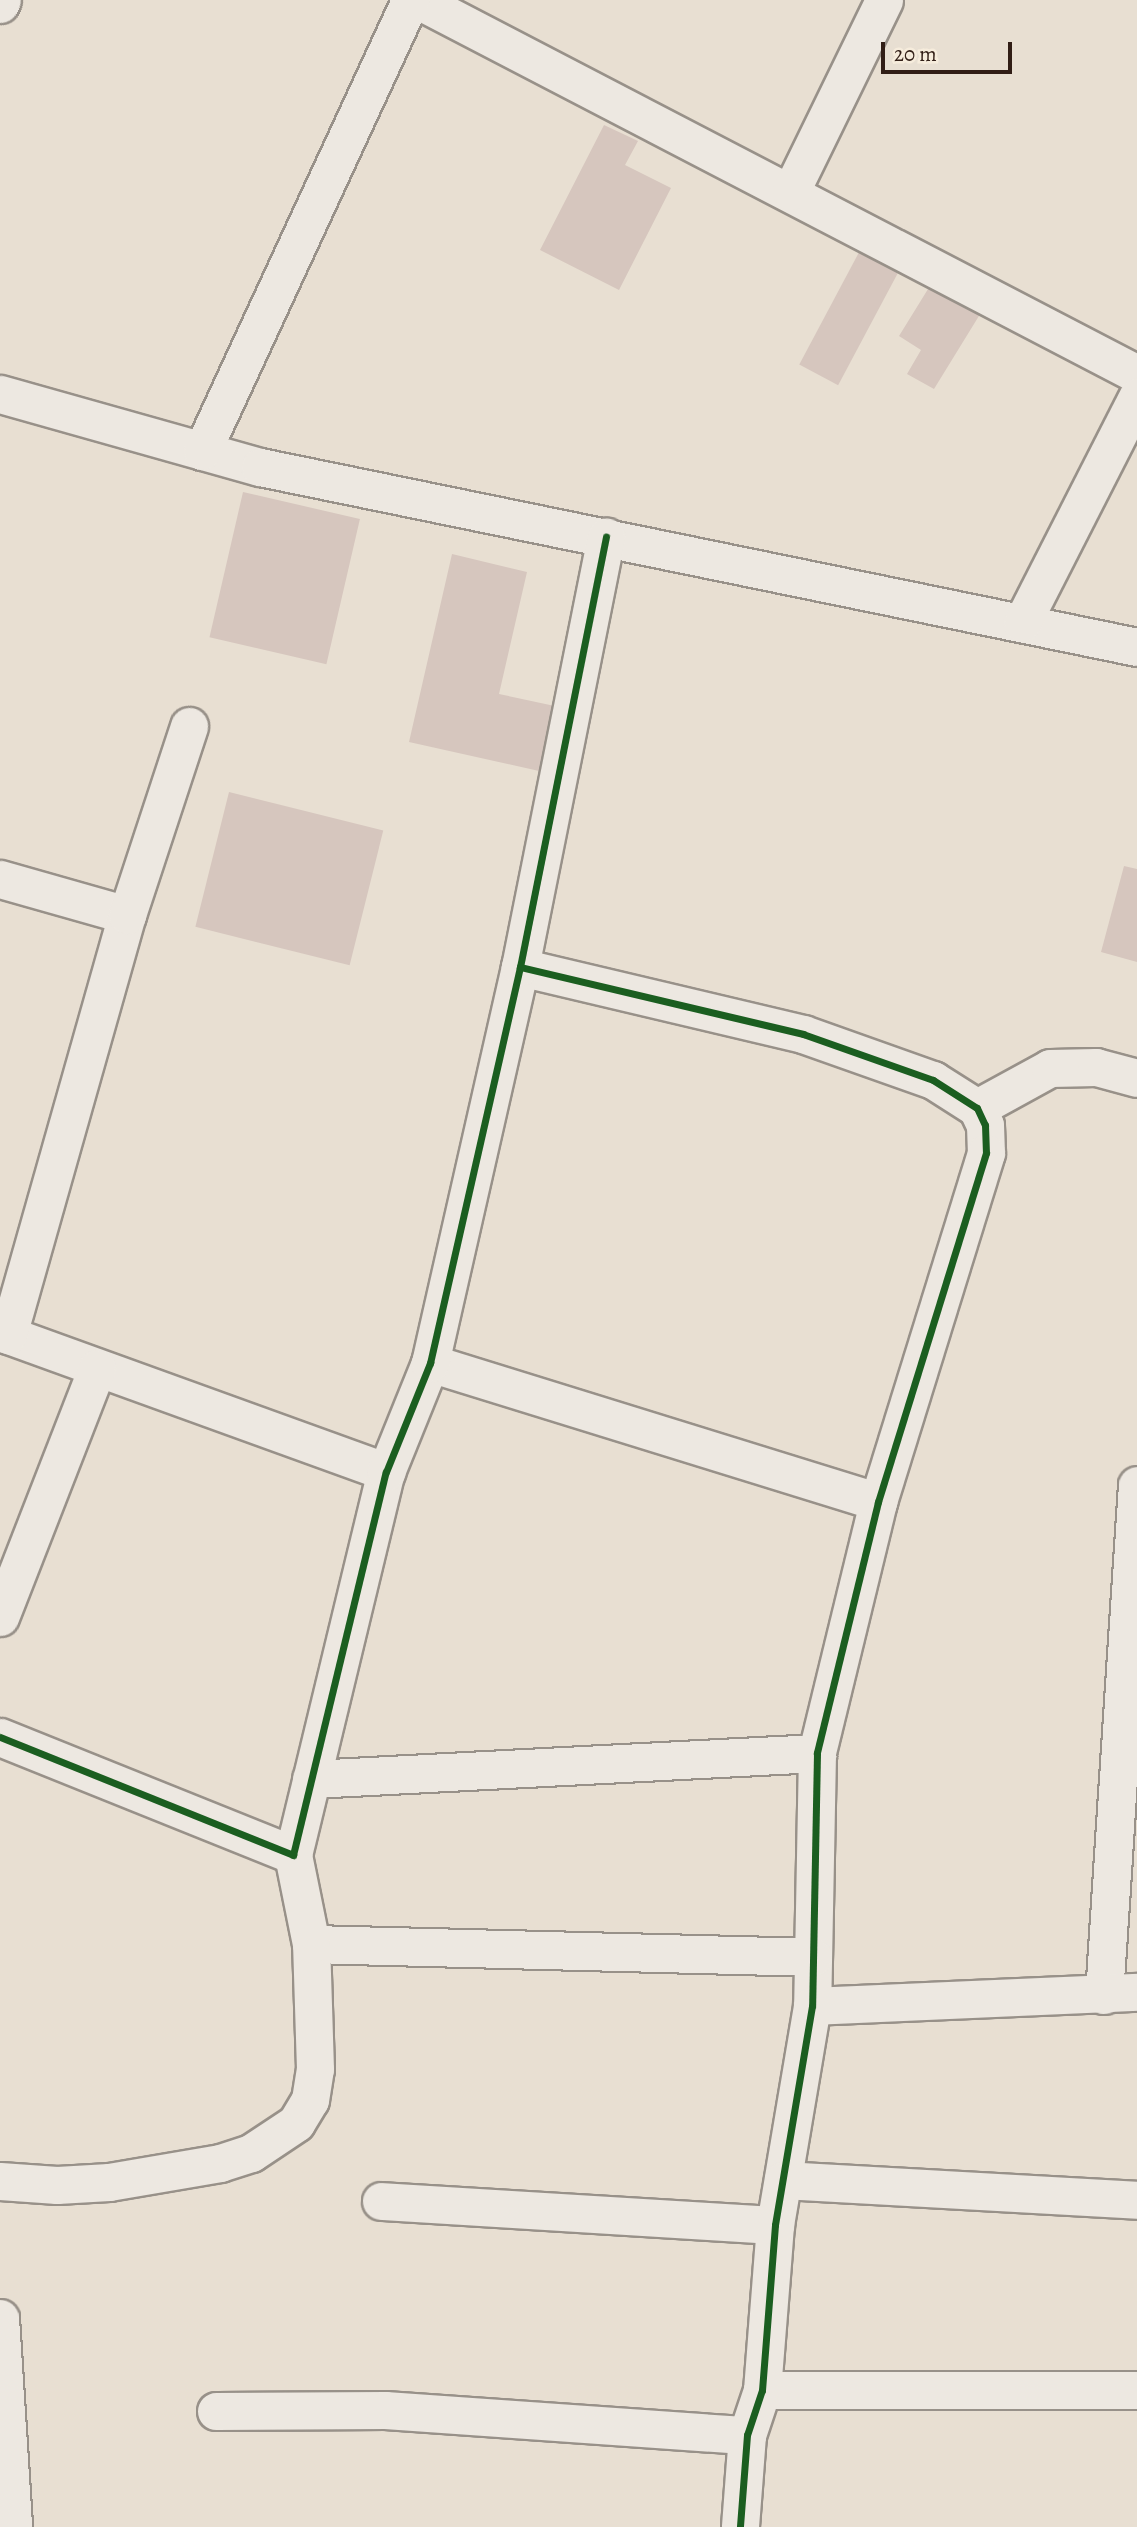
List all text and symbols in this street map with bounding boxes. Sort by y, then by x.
scale bar [885,28,1016,72]
text: 20 m [894,40,937,68]

